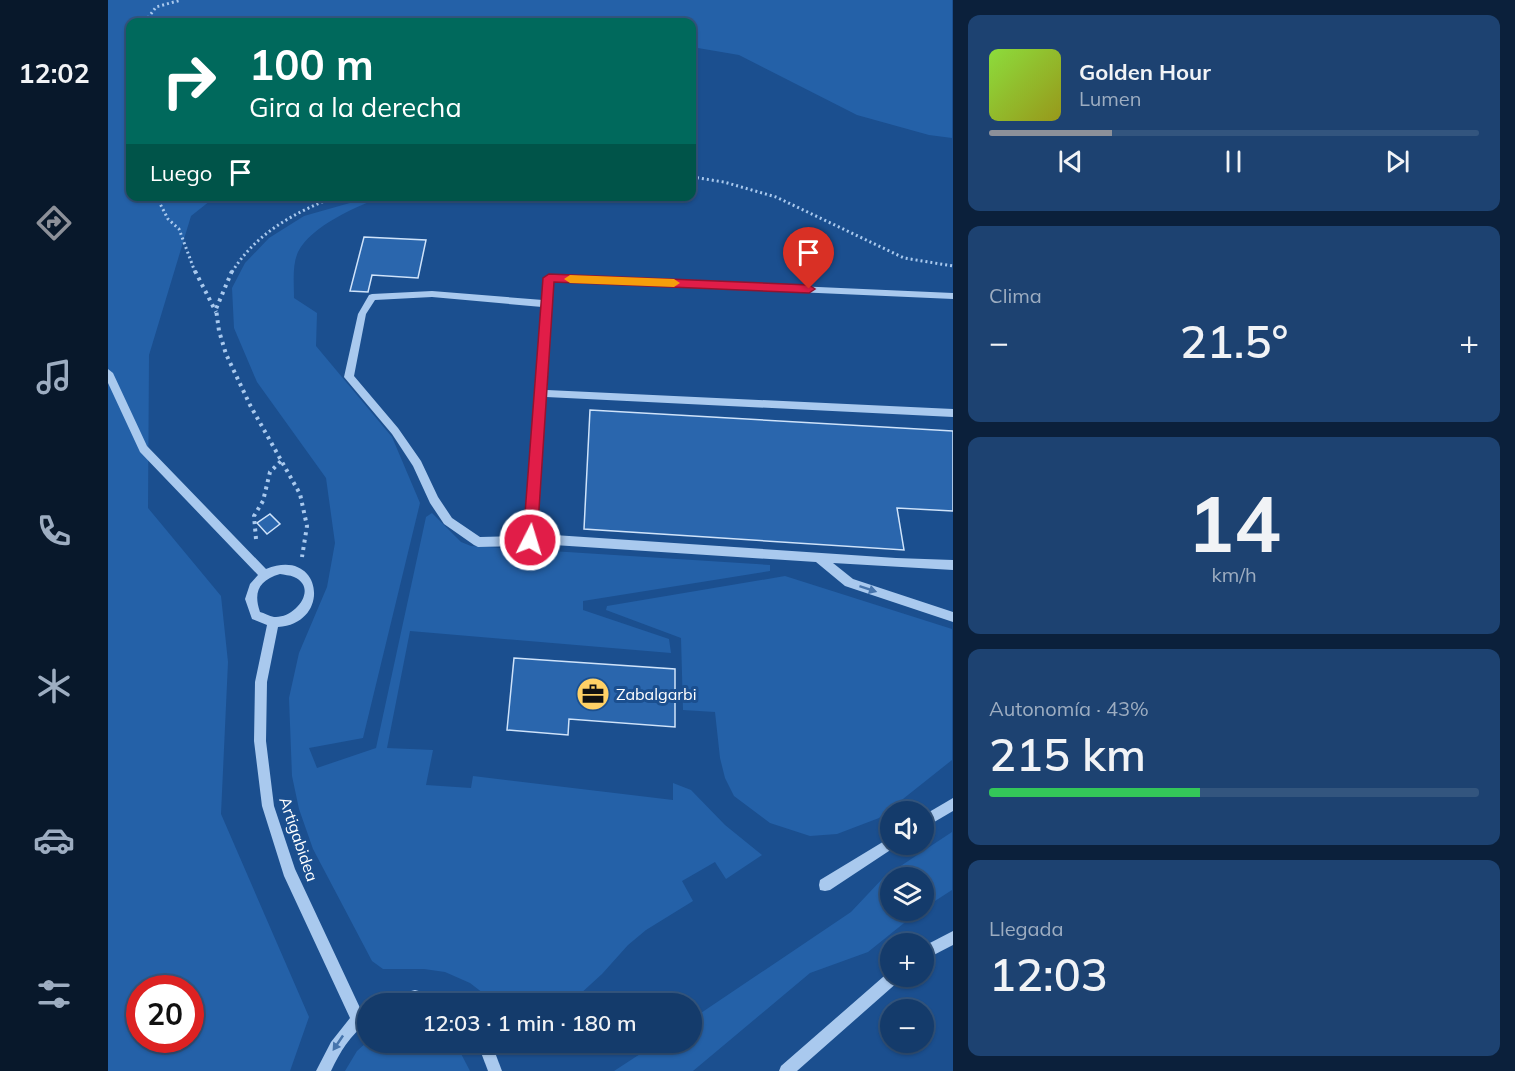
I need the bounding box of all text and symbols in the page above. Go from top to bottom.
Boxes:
text: 100 m [249,38,374,91]
icon: right [150,42,228,120]
text: 12:02 [18,56,90,90]
text: Golden Hour [1079,58,1211,86]
text: Lumen [1079,86,1141,111]
text: Gira a la derecha [249,90,462,124]
icon: previous [1054,145,1087,178]
icon: pause [1217,145,1250,178]
icon: next [1381,145,1414,178]
icon: arrive [224,156,257,189]
text: Luego [150,159,212,187]
icon: directions [33,202,75,244]
pin [783,227,834,289]
icon: arrive [792,236,825,269]
text: Clima [989,283,1042,308]
text: 21.5° [1180,313,1288,369]
text: − [989,321,1009,362]
text: + [1459,321,1479,362]
icon: music [33,356,75,398]
text: 14 [1187,474,1281,572]
position arrow [498,508,562,572]
icon: phone [33,510,75,552]
text: km/h [1211,562,1257,587]
one-way arrow [859,585,877,594]
icon: climate [33,665,75,707]
office icon: Zabalgarbi [575,676,611,712]
place label: Zabalgarbi [616,684,696,704]
text: Autonomía · 43% [989,696,1149,721]
text: 215 km [989,726,1146,782]
street label: Artigabidea [275,794,323,884]
map controls [880,801,934,1053]
button: sound [880,801,934,855]
icon: car [33,819,75,861]
button: layers [880,867,934,921]
text: Llegada [989,916,1064,941]
button: + [880,933,934,987]
text: 12:03 [989,946,1108,1002]
icon: filters [33,973,75,1015]
speed limit sign: 20 [126,975,204,1053]
button: − [880,999,934,1053]
text: 12:03 · 1 min · 180 m [422,1009,637,1037]
one-way arrow [333,1035,344,1052]

